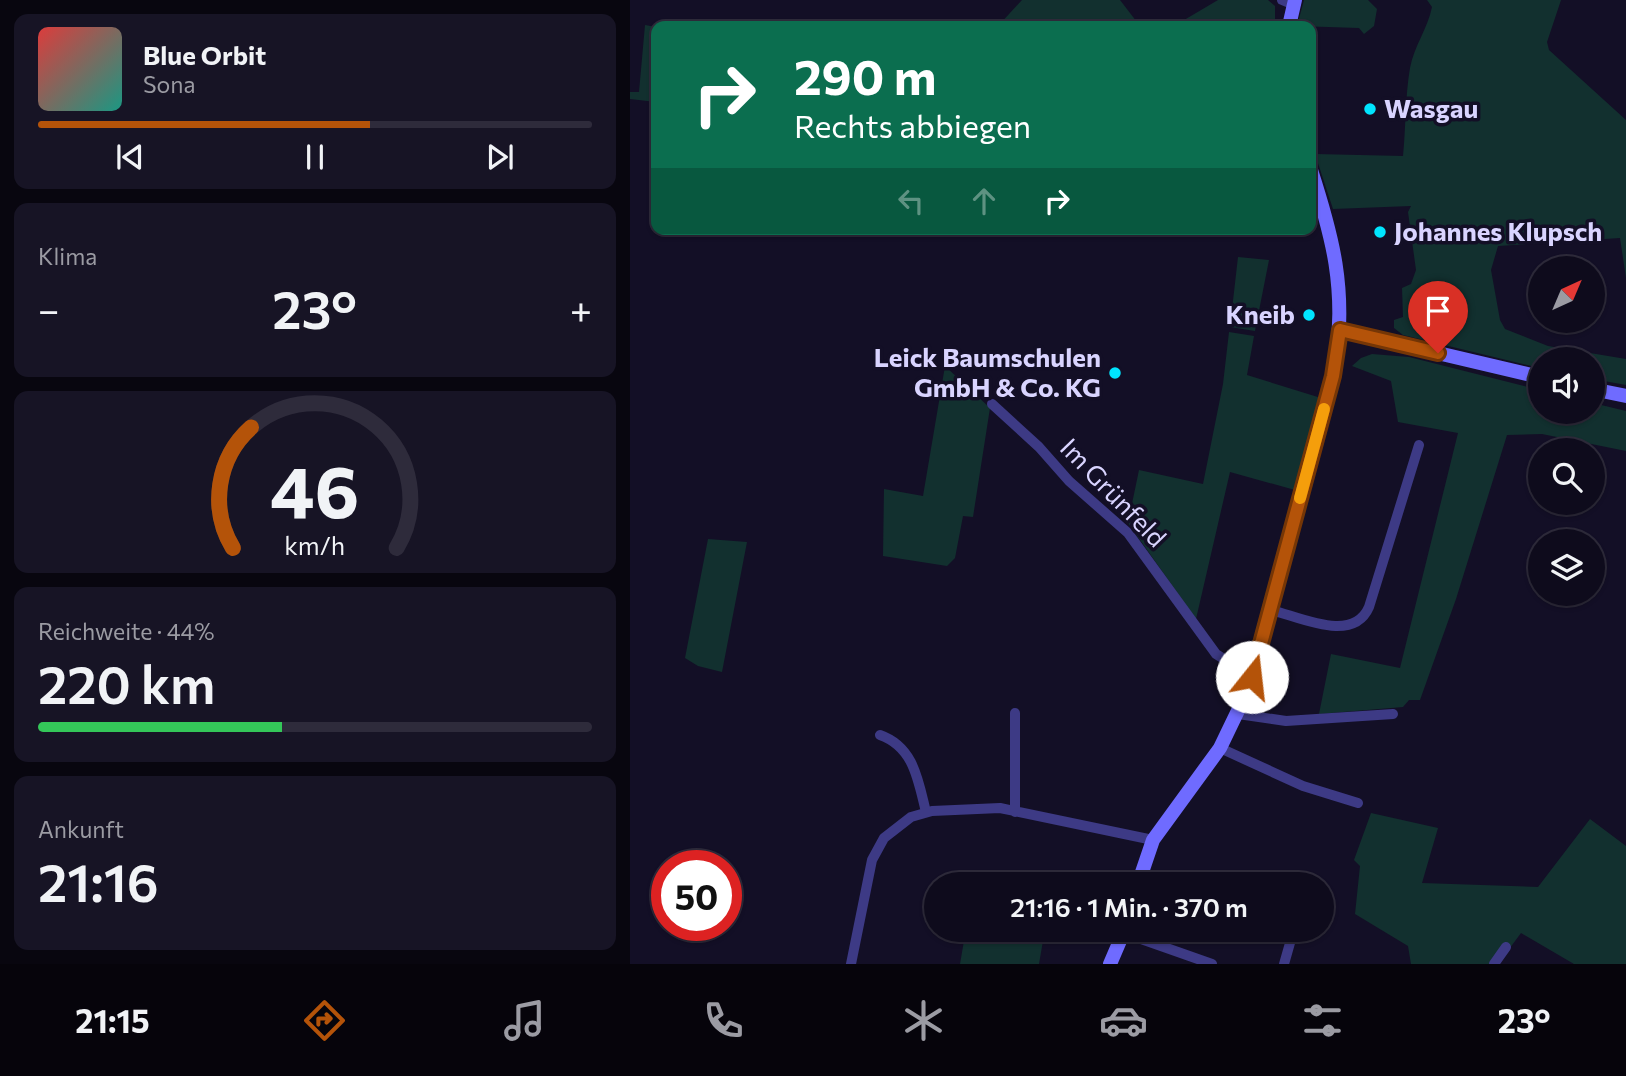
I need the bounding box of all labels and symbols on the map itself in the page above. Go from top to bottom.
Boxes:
place label: Wasgau [1384,92,1478,123]
marker: Wasgau [1362,101,1378,117]
place label: Johannes Klupsch [1394,215,1602,246]
marker: Johannes Klupsch [1372,224,1388,240]
north arrow [1528,256,1605,332]
pin [1408,281,1468,353]
place label: Kneib [1225,298,1295,329]
marker: Kneib [1301,307,1317,323]
place label: Leick Baumschulen GmbH & Co. KG [874,341,1101,402]
marker: Leick Baumschulen GmbH & Co. KG [1107,365,1123,381]
street label: Im Grünfeld [1055,431,1173,553]
position arrow [1215,640,1289,714]
speed limit sign: 50 [651,850,742,941]

